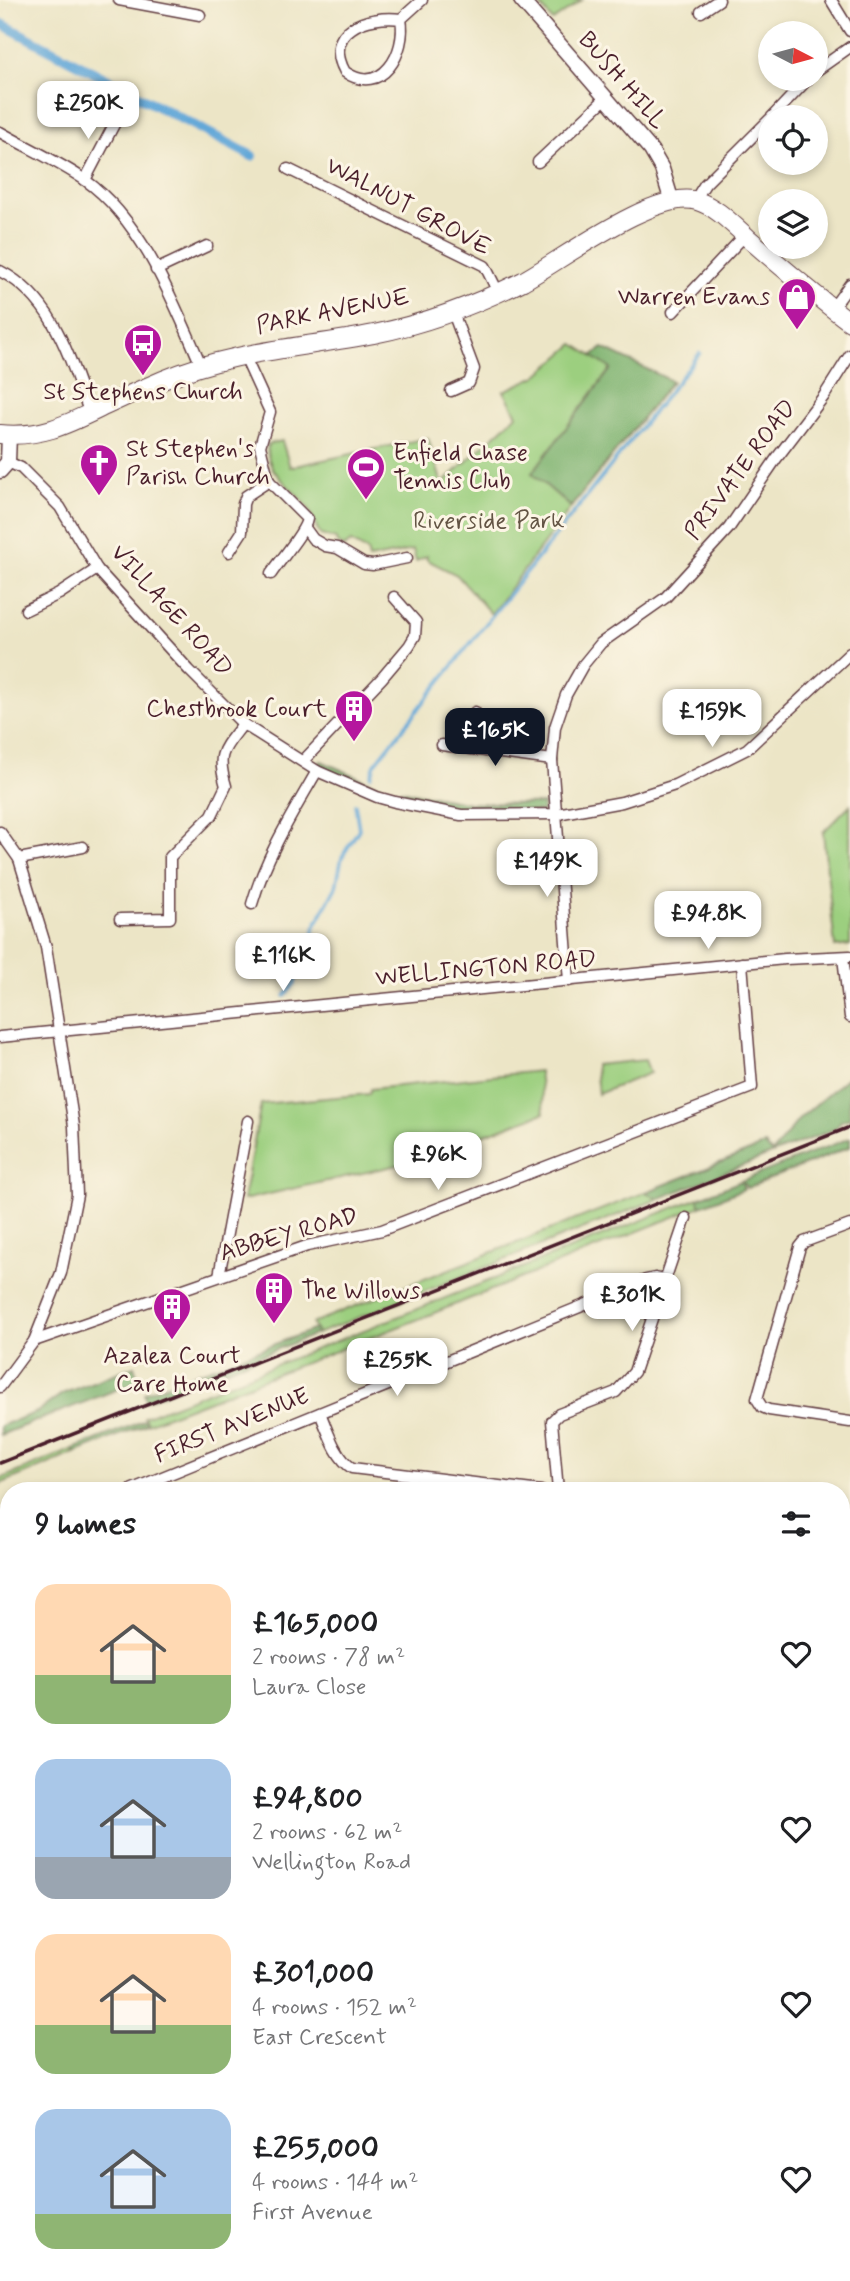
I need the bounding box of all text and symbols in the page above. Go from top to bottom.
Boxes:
north arrow [758,21,828,91]
map controls [758,21,828,259]
street label: BUSH HILL [571,25,673,137]
pin: £250K [39,82,137,141]
text: £250K [53,89,123,119]
button: locate [758,105,828,175]
street label: WALNUT GROVE [320,151,496,263]
button: layers [758,189,828,259]
shop icon: Warren Evans [776,276,818,331]
street label: PARK AVENUE [254,282,412,342]
place label: Warren Evans [618,282,770,313]
bus stop icon: St Stephens Church [122,322,164,377]
place label: St Stephens Church [43,377,243,408]
street label: PRIVATE ROAD [678,393,804,547]
place label: St Stephen's Parish Church [126,434,270,493]
place label: Enfield Chase Tennis Club [393,438,528,497]
church icon: St Stephen's Parish Church [78,442,120,497]
sports icon: Enfield Chase Tennis Club [345,446,387,501]
park label: Riverside Park [413,506,565,537]
street label: VILLAGE ROAD [103,538,239,684]
building icon: Chestbrook Court [333,688,375,743]
pin: £159K [663,690,761,749]
place label: Chestbrook Court [146,694,327,725]
text: £159K [678,697,746,727]
pin: £165K [446,708,544,768]
text: £165K [461,716,529,746]
pin: £149K [498,839,596,899]
text: £149K [513,847,581,877]
pin: £94.8K [651,892,765,951]
text: £94.8K [670,899,746,929]
pin: £116K [234,934,332,993]
text: £116K [251,941,315,971]
street label: WELLINGTON ROAD [374,944,598,994]
pin: £96K [397,1132,479,1192]
text: £96K [410,1140,466,1170]
street label: ABBEY ROAD [216,1200,362,1270]
building icon: The Willows [253,1270,295,1325]
pin: £301K [583,1274,681,1333]
place label: The Willows [301,1276,421,1307]
text: £301K [600,1281,664,1311]
building icon: Azalea Court Care Home [151,1286,193,1341]
pin: £255K [348,1338,446,1398]
place label: Azalea Court Care Home [103,1341,241,1400]
text: £255K [363,1346,431,1376]
street label: FIRST AVENUE [150,1381,314,1471]
text: 9 homes [35,1505,136,1544]
icon: filters [777,1505,815,1543]
text: £165,000 [252,1604,378,1643]
icon: home [91,1612,175,1696]
icon: heart [777,1635,815,1673]
text: 2 rooms · 78 m² [252,1643,405,1673]
text: Laura Close [252,1673,367,1703]
text: £94,800 [252,1779,363,1818]
icon: home [91,1787,175,1871]
icon: heart [777,1810,815,1848]
text: 2 rooms · 62 m² [252,1818,403,1848]
text: Wellington Road [252,1848,411,1878]
text: £301,000 [252,1954,374,1993]
icon: home [91,1962,175,2046]
icon: heart [777,1985,815,2023]
text: 4 rooms · 152 m² [252,1993,417,2023]
text: East Crescent [252,2023,387,2053]
text: £255,000 [252,2129,379,2168]
icon: home [91,2137,175,2221]
icon: heart [777,2160,815,2198]
text: 4 rooms · 144 m² [252,2168,419,2198]
text: First Avenue [252,2198,373,2228]

